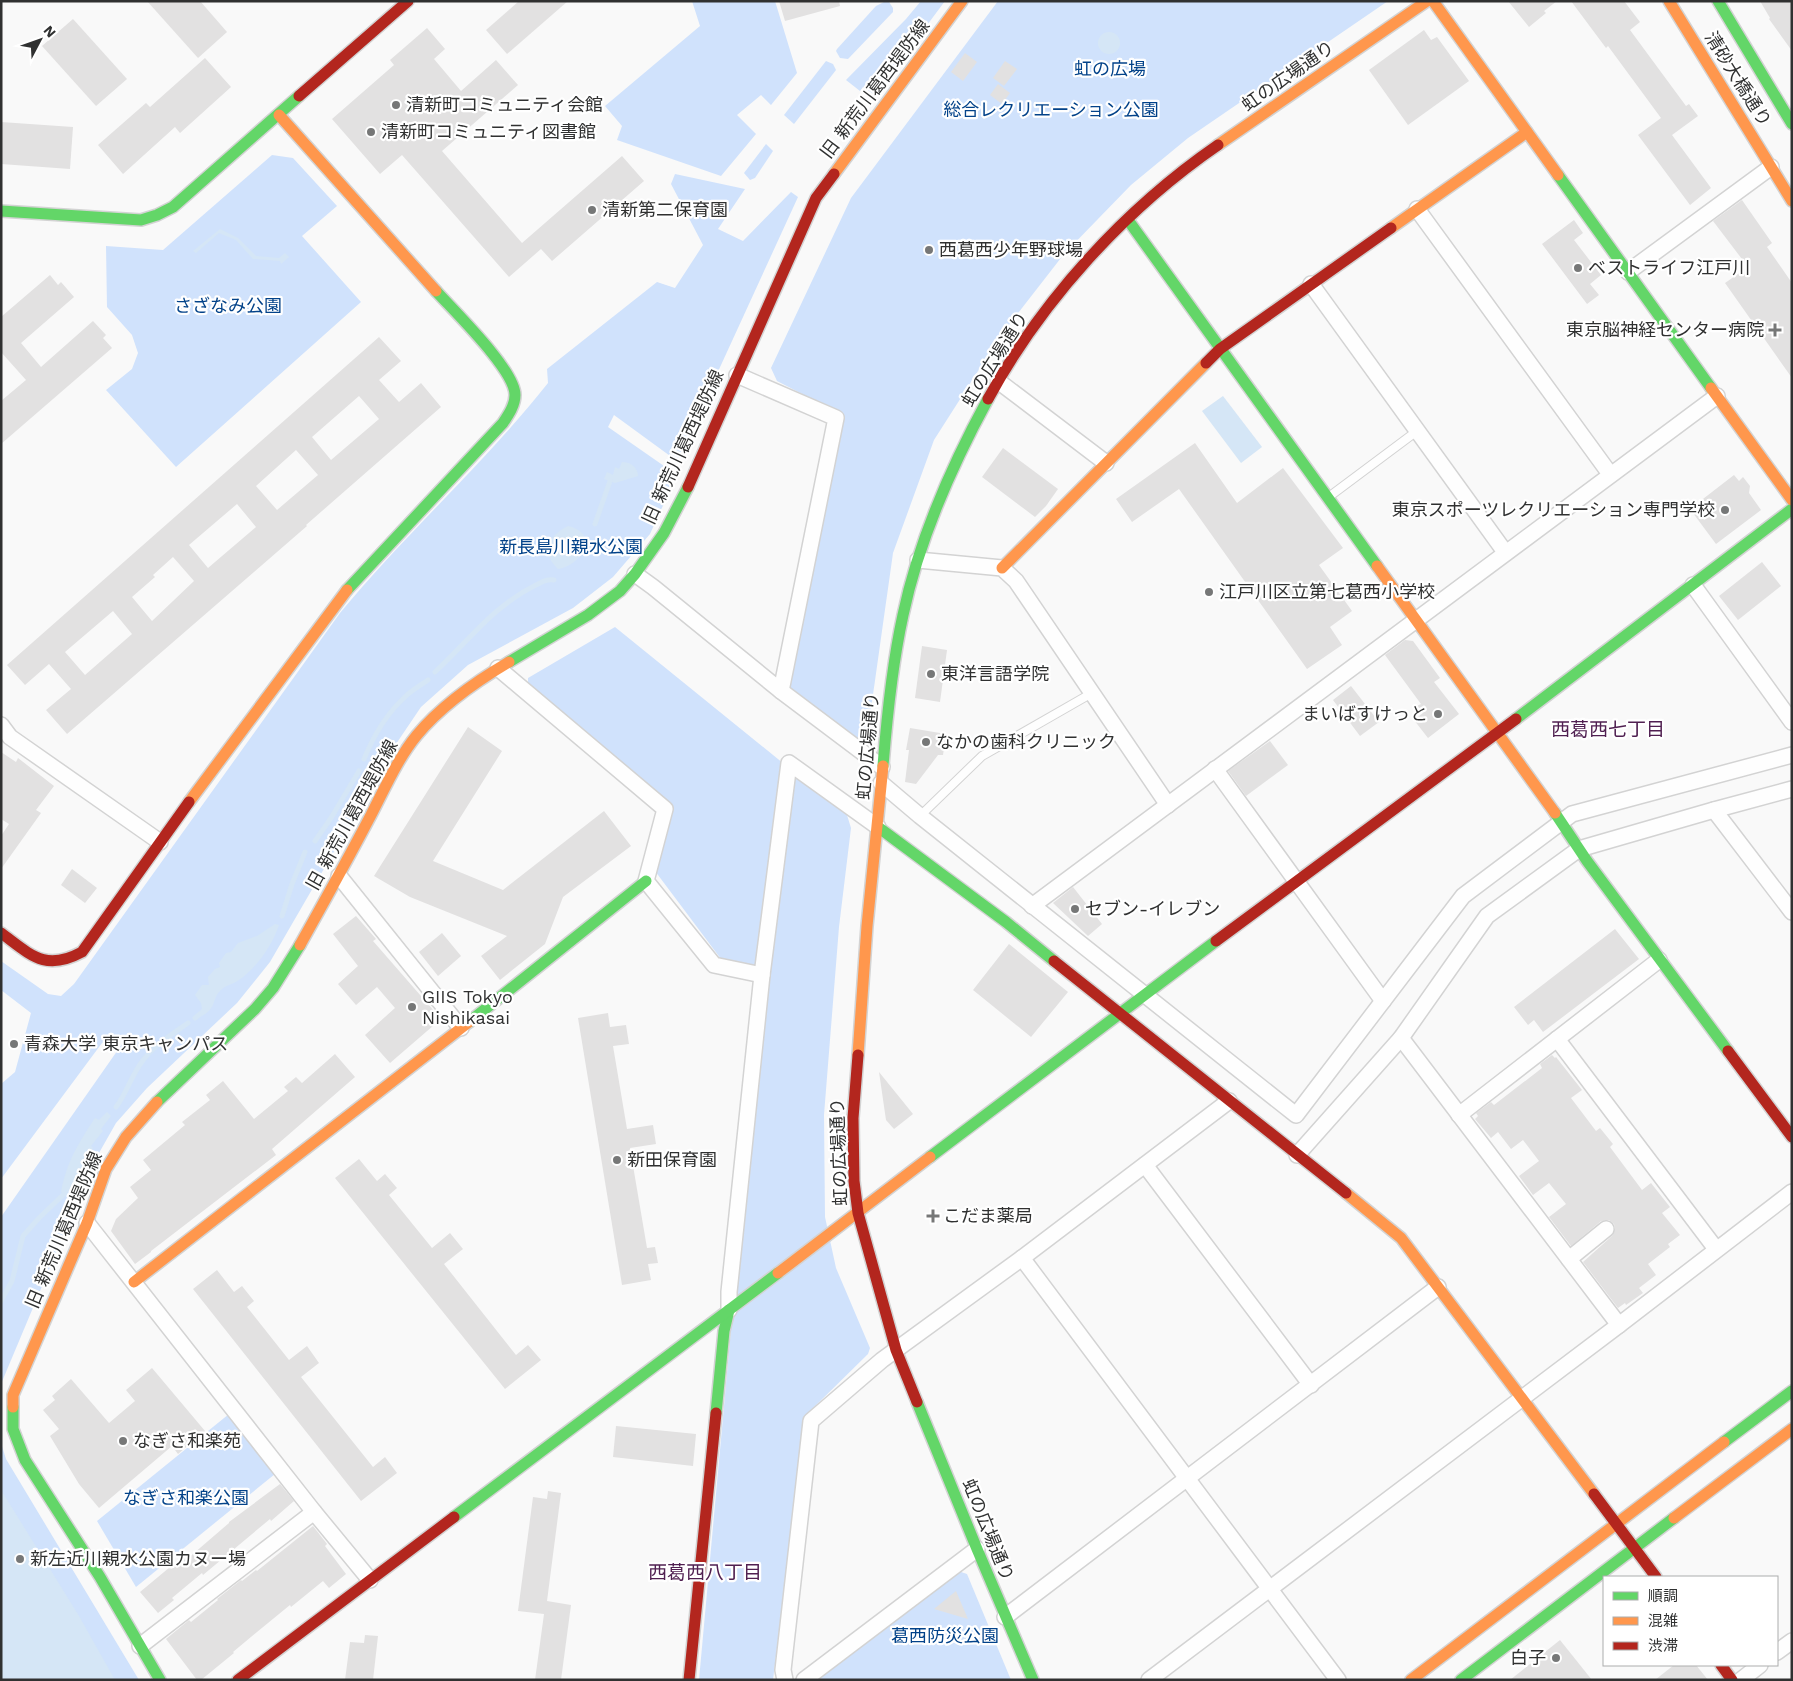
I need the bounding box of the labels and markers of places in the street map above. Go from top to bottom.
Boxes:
place label: 清新町コミュニティ会館 [406,94,603,115]
marker: 清新町コミュニティ会館 [390,99,402,111]
place label: 清新町コミュニティ図書館 [381,121,596,142]
marker: 清新町コミュニティ図書館 [365,126,377,138]
place label: 清新第二保育園 [602,199,728,220]
marker: 清新第二保育園 [586,204,598,216]
place label: 西葛西少年野球場 [939,239,1083,260]
marker: 西葛西少年野球場 [923,244,935,256]
place label: ベストライフ江戸川 [1588,257,1750,278]
marker: ベストライフ江戸川 [1572,262,1584,274]
place label: 東京脳神経センター病院 [1566,319,1764,340]
marker: 東京脳神経センター病院 [1768,323,1782,337]
place label: 東京スポーツレクリエーション専門学校 [1392,499,1715,520]
marker: 東京スポーツレクリエーション専門学校 [1719,504,1731,516]
place label: 江戸川区立第七葛西小学校 [1219,581,1435,602]
marker: 江戸川区立第七葛西小学校 [1203,586,1215,598]
place label: 東洋言語学院 [941,663,1049,684]
marker: 東洋言語学院 [925,668,937,680]
place label: まいばすけっと [1302,703,1428,724]
marker: まいばすけっと [1432,708,1444,720]
place label: なかの歯科クリニック [936,731,1116,752]
marker: なかの歯科クリニック [920,736,932,748]
place label: セブン-イレブン [1085,898,1220,919]
marker: セブン-イレブン [1069,903,1081,915]
place label: GIIS Tokyo Nishikasai [422,986,513,1028]
marker: GIIS Tokyo Nishikasai [406,1001,418,1013]
place label: 青森大学 東京キャンパス [24,1033,228,1054]
marker: 青森大学 東京キャンパス [8,1038,20,1050]
place label: 新田保育園 [627,1149,717,1170]
marker: 新田保育園 [611,1154,623,1166]
place label: こだま薬局 [943,1205,1033,1226]
marker: こだま薬局 [927,1210,939,1222]
place label: なぎさ和楽苑 [133,1430,241,1451]
marker: なぎさ和楽苑 [117,1435,129,1447]
place label: 新左近川親水公園カヌー場 [30,1548,246,1569]
marker: 新左近川親水公園カヌー場 [14,1553,26,1565]
place label: 白子 [1510,1647,1546,1668]
marker: 白子 [1550,1652,1562,1664]

